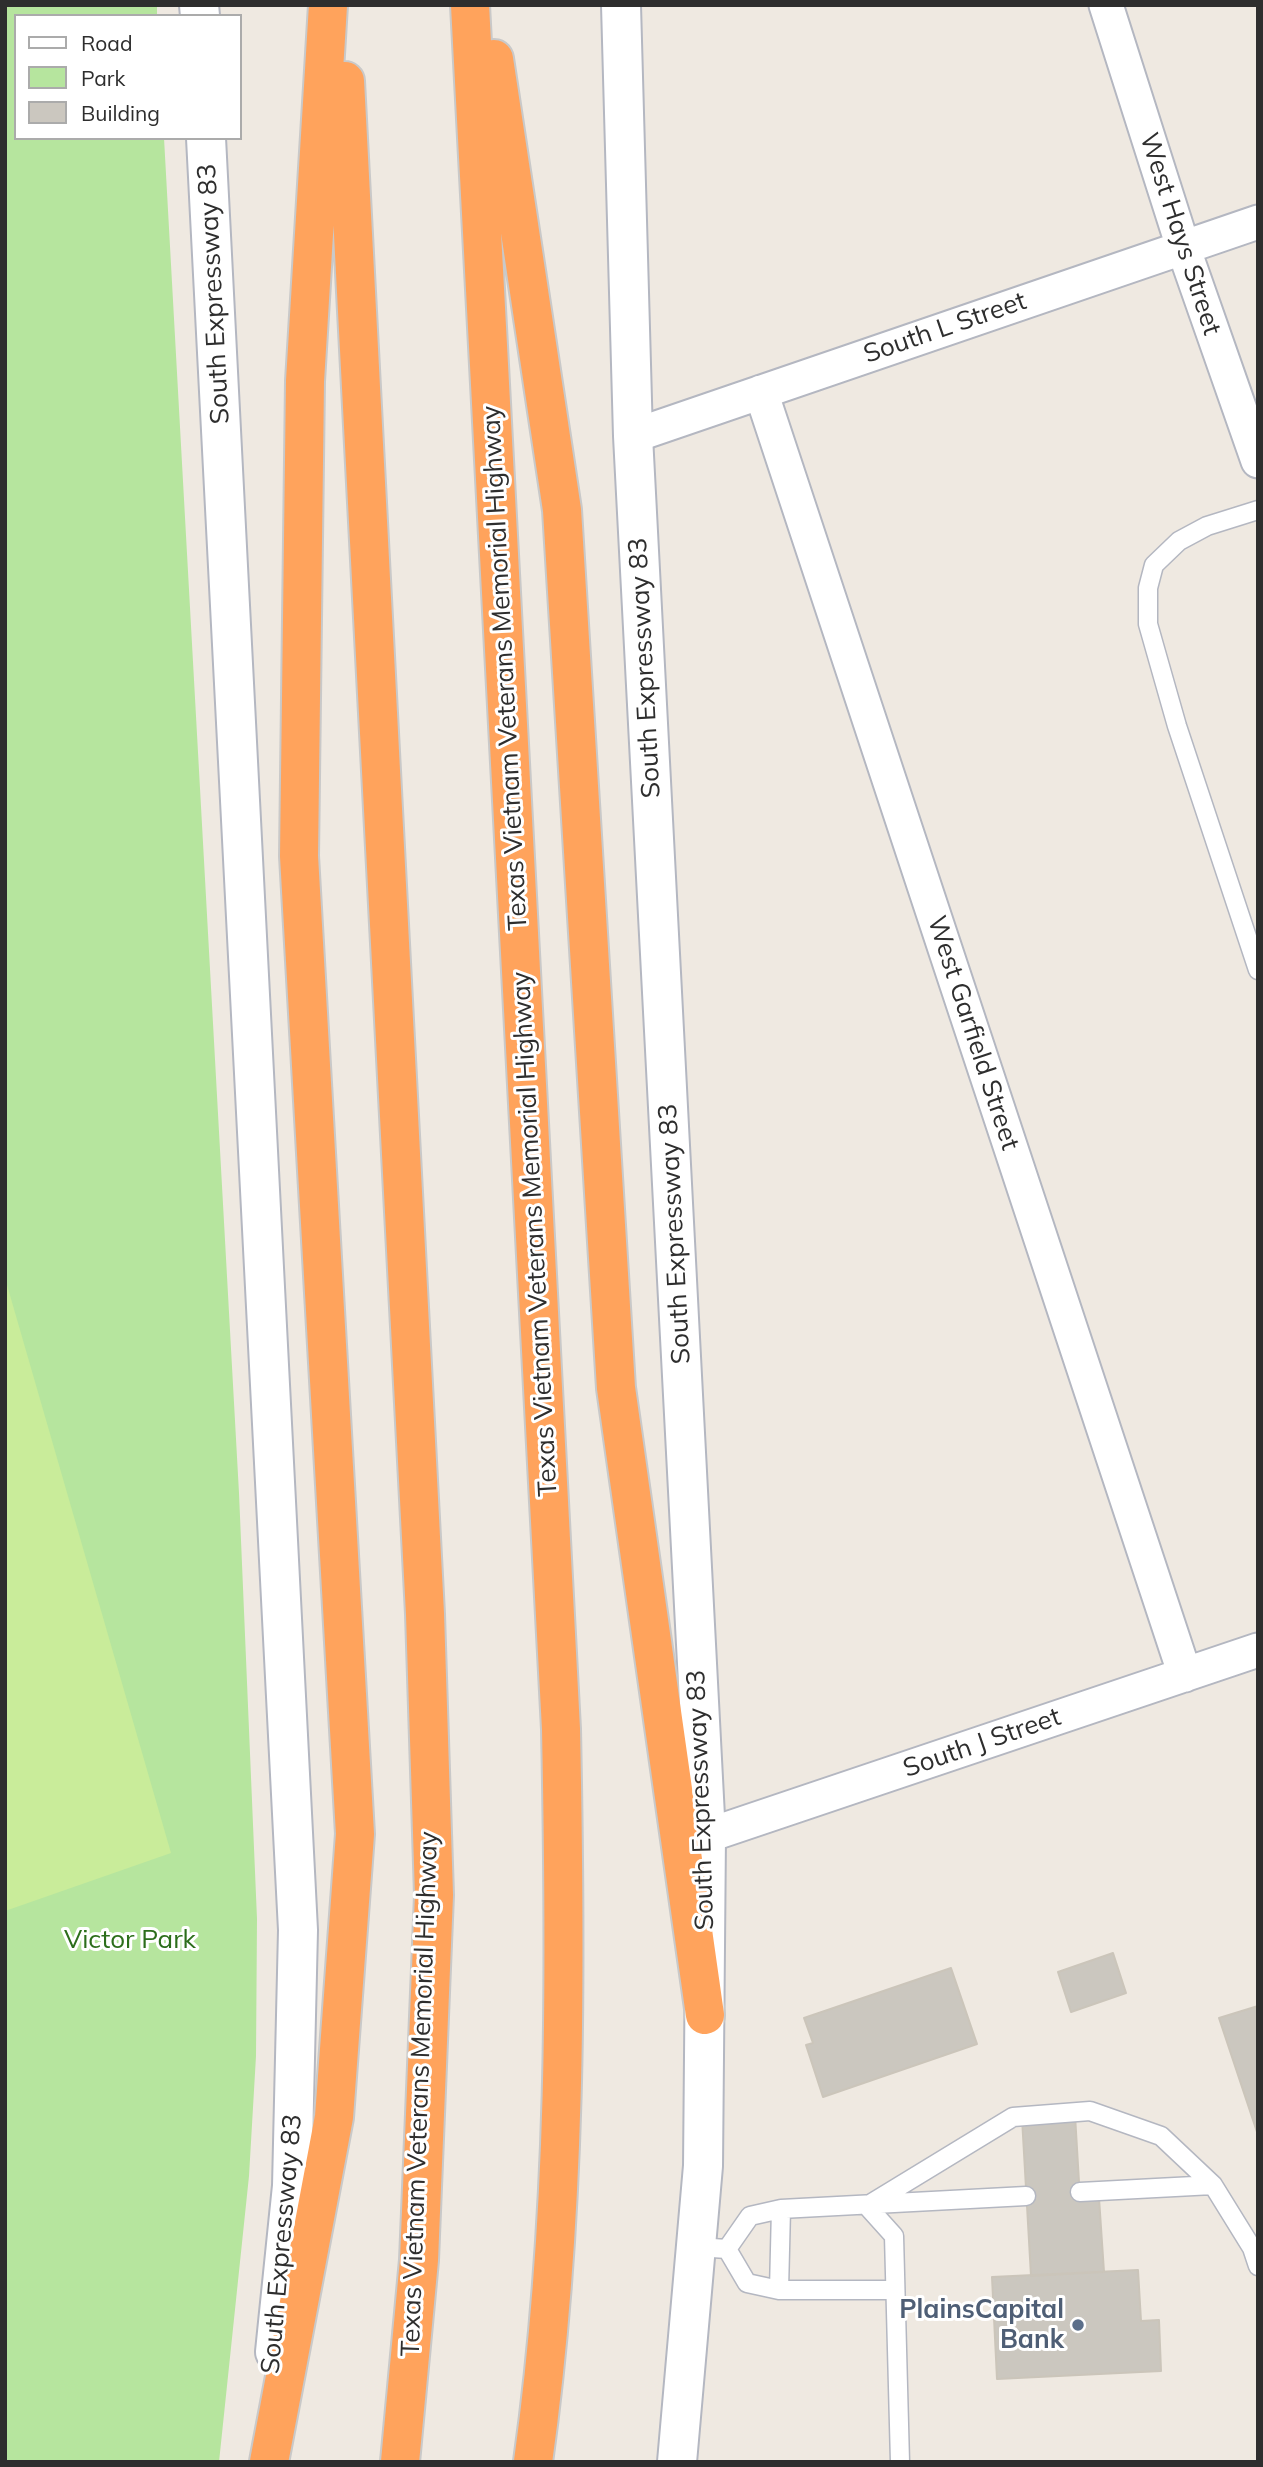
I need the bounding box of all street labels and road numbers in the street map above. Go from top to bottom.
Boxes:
street label: West Hays Street [1133,129,1227,339]
street label: South Expressway 83 [192,163,236,425]
street label: South L Street [860,286,1030,370]
street label: Texas Vietnam Veterans Memorial Highway [476,405,534,931]
street label: South Expressway 83 [623,537,667,799]
street label: West Garfield Street [920,912,1026,1154]
street label: Texas Vietnam Veterans Memorial Highway [506,971,564,1497]
street label: South Expressway 83 [653,1103,697,1365]
street label: South Expressway 83 [681,1669,721,1931]
street label: South J Street [899,1701,1065,1785]
street label: Texas Vietnam Veterans Memorial Highway [395,1831,445,2357]
street label: South Expressway 83 [255,2113,309,2375]

